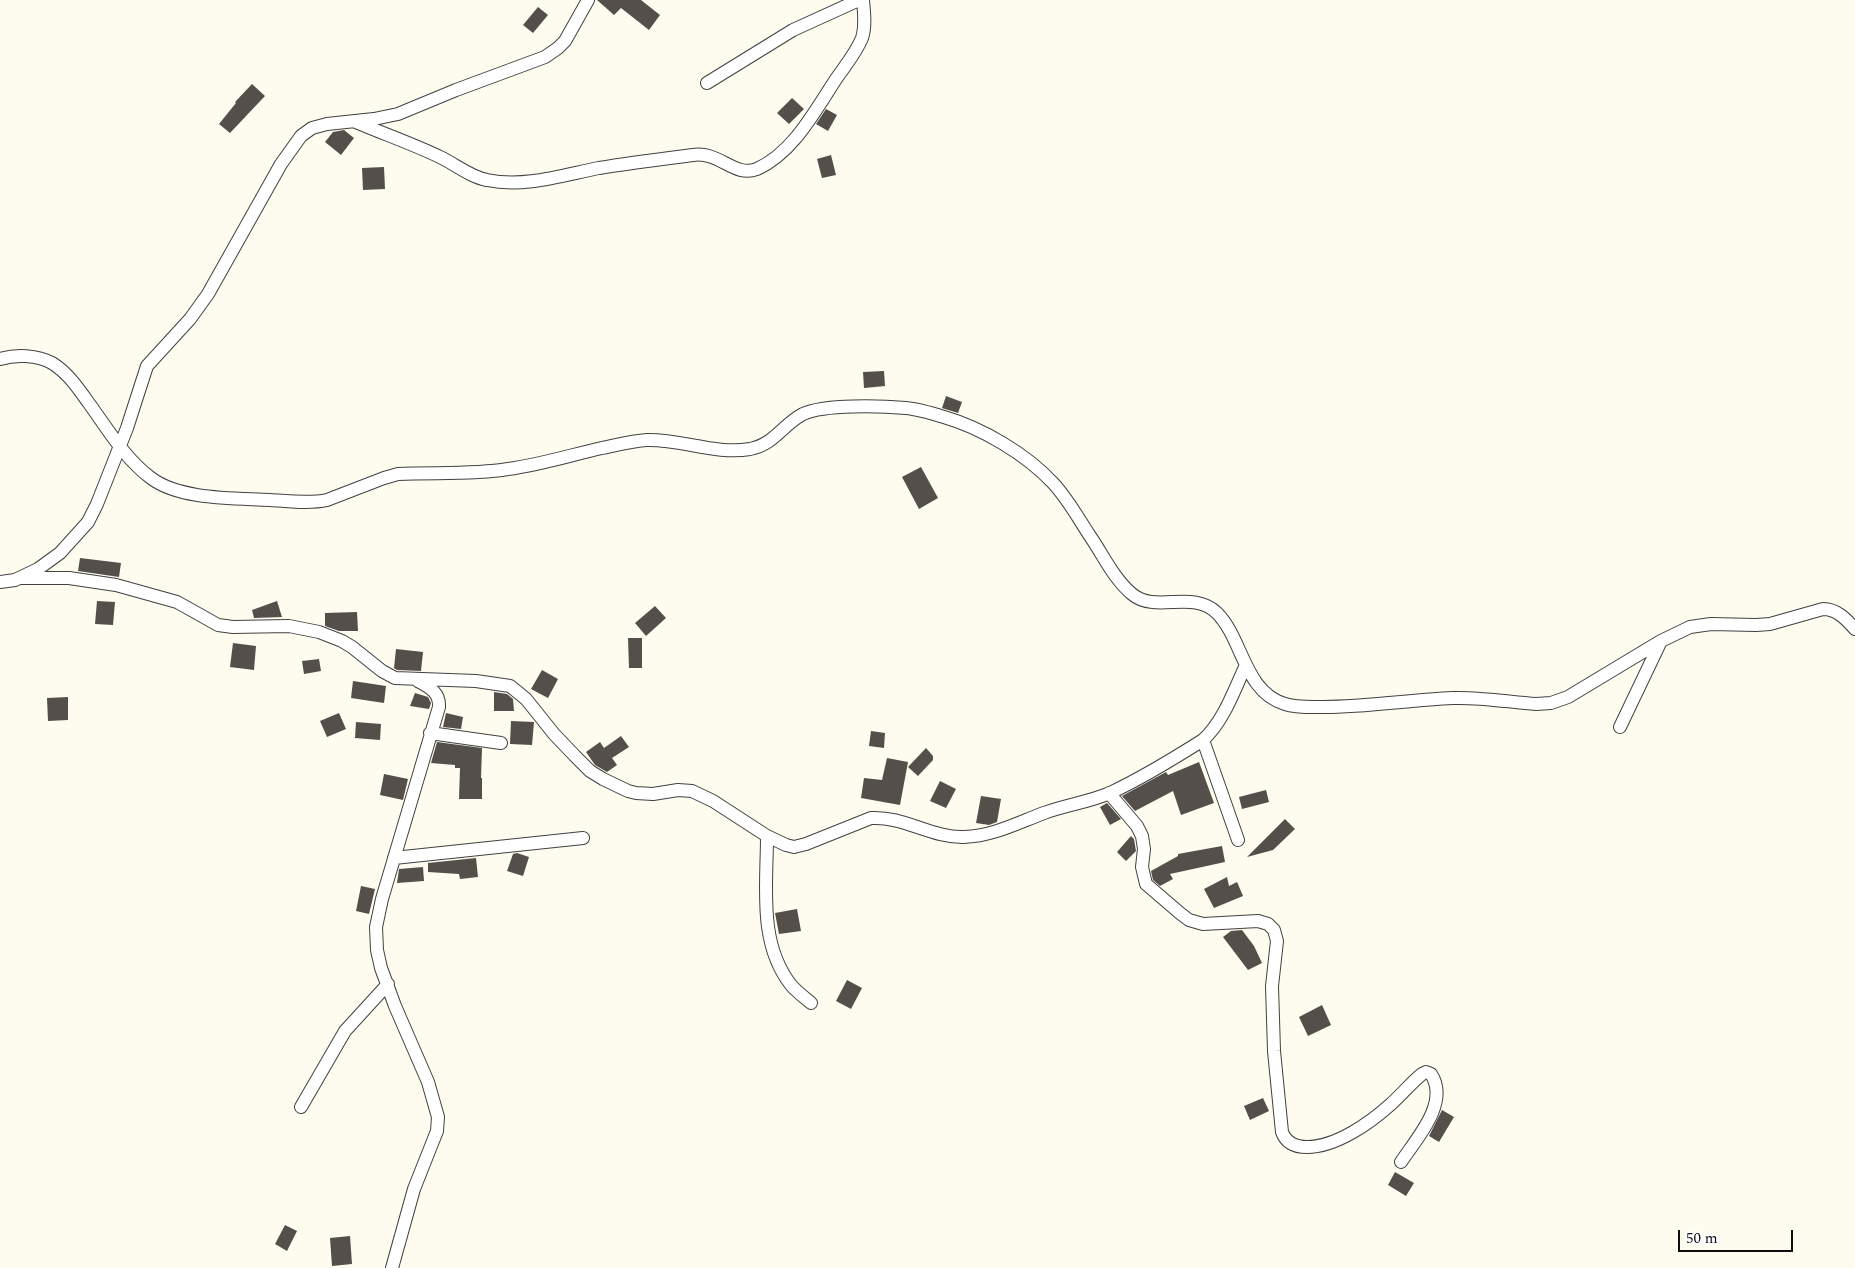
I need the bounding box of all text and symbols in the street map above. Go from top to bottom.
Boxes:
scale bar [1680,1220,1795,1252]
text: 50 m [1686,1227,1718,1250]

